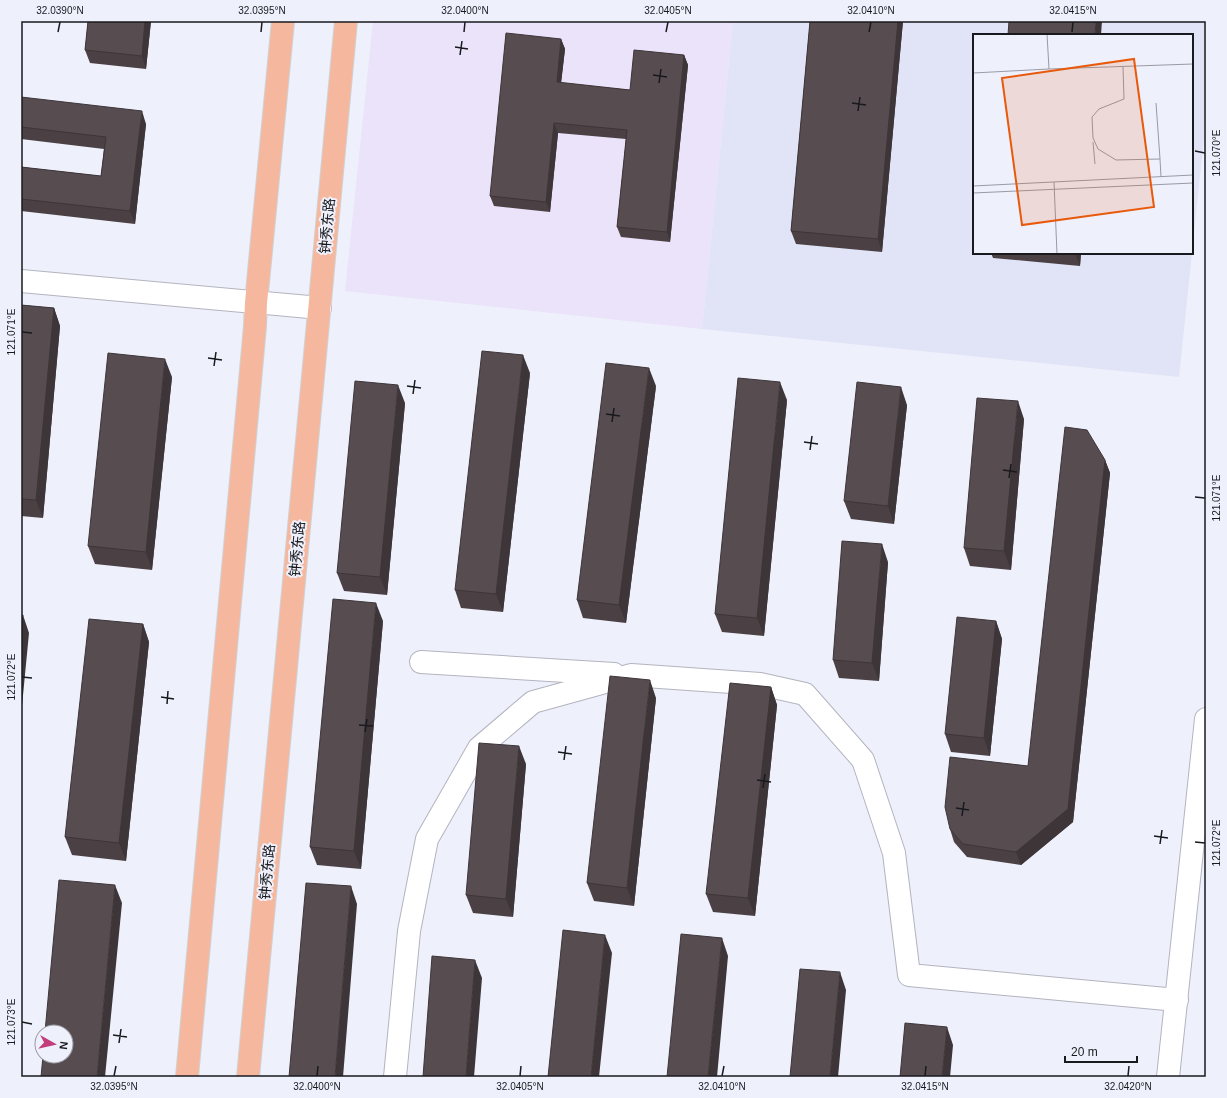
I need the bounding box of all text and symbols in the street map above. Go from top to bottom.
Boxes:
text: 32.0390°N [36,5,84,16]
text: 32.0395°N [238,5,286,16]
text: 32.0400°N [441,5,489,16]
text: 32.0405°N [644,5,692,16]
text: 32.0410°N [847,5,895,16]
text: 32.0415°N [1049,5,1097,16]
inset map [973,34,1193,254]
text: 121.070°E [1211,129,1222,176]
street label: 钟秀东路 [317,197,337,255]
text: 121.071°E [6,308,17,355]
text: 121.071°E [1211,474,1222,521]
street label: 钟秀东路 [287,520,307,578]
text: 121.072°E [6,653,17,700]
text: 121.072°E [1211,819,1222,866]
street label: 钟秀东路 [257,843,277,901]
text: 121.073°E [6,998,17,1045]
north arrow [34,1024,74,1064]
scale bar [1065,1038,1137,1064]
text: N [57,1041,70,1050]
text: 20 m [1071,1045,1098,1059]
text: 32.0395°N [90,1081,138,1092]
text: 32.0400°N [293,1081,341,1092]
text: 32.0405°N [496,1081,544,1092]
text: 32.0410°N [698,1081,746,1092]
text: 32.0415°N [901,1081,949,1092]
text: 32.0420°N [1104,1081,1152,1092]

